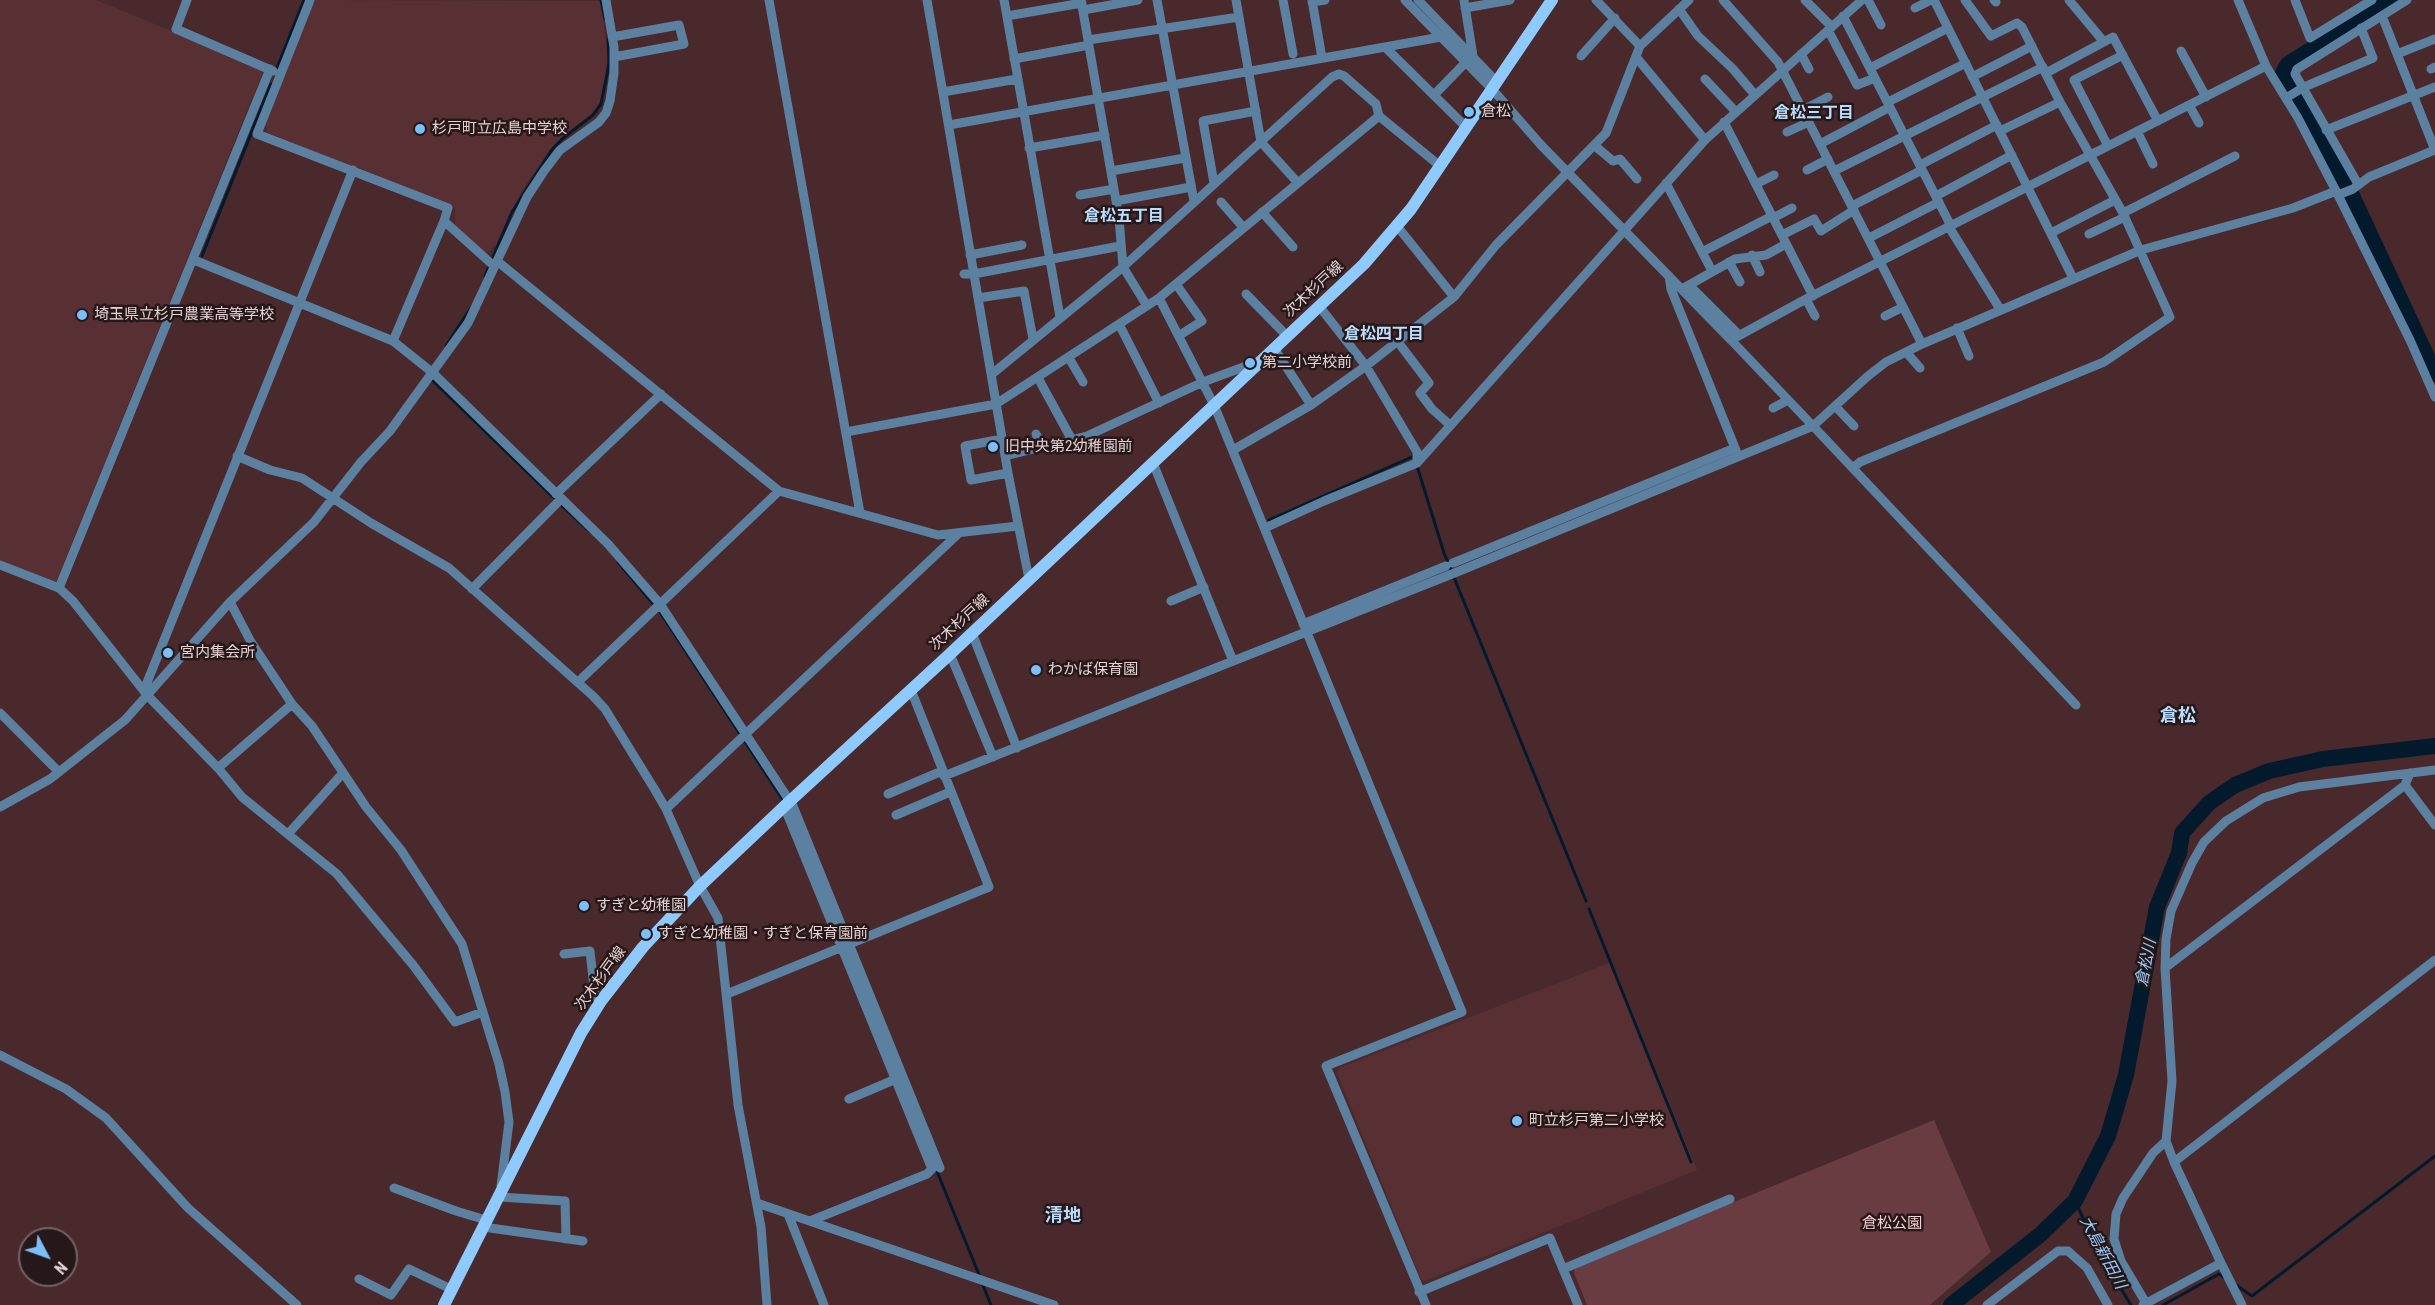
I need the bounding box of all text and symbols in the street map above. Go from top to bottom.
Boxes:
place label: 倉松 [1481,103,1511,121]
district label: 倉松三丁目 [1774,104,1854,124]
marker: 倉松 [1462,105,1476,119]
place label: 杉戸町立広島中学校 [432,120,567,138]
marker: 杉戸町立広島中学校 [413,122,427,136]
district label: 倉松五丁目 [1084,207,1164,227]
street label: 次木杉戸線 [1280,258,1348,322]
place label: 埼玉県立杉戸農業高等学校 [94,306,274,324]
marker: 埼玉県立杉戸農業高等学校 [75,308,89,322]
district label: 倉松四丁目 [1344,325,1424,345]
place label: 第二小学校前 [1262,354,1352,372]
marker: 第二小学校前 [1243,356,1257,370]
place label: 旧中央第2幼稚園前 [1005,438,1132,456]
marker: 旧中央第2幼稚園前 [986,440,1000,454]
street label: 次木杉戸線 [926,591,994,655]
place label: 宮内集会所 [180,644,255,662]
marker: 宮内集会所 [161,646,175,660]
place label: わかば保育園 [1048,661,1138,679]
marker: わかば保育園 [1029,663,1043,677]
district label: 倉松 [2160,705,2196,727]
place label: すぎと幼稚園 [596,897,686,915]
marker: すぎと幼稚園 [577,899,591,913]
place label: すぎと幼稚園・すぎと保育園前 [658,925,868,943]
marker: すぎと幼稚園・すぎと保育園前 [639,927,653,941]
water label: 倉松川 [2133,938,2161,988]
street label: 次木杉戸線 [572,943,630,1015]
place label: 町立杉戸第二小学校 [1529,1112,1664,1130]
marker: 町立杉戸第二小学校 [1510,1114,1524,1128]
district label: 清地 [1045,1205,1081,1227]
water label: 大島新田川 [2075,1213,2129,1293]
park label: 倉松公園 [1862,1215,1922,1233]
north arrow [18,1227,78,1287]
text: N [50,1258,71,1278]

